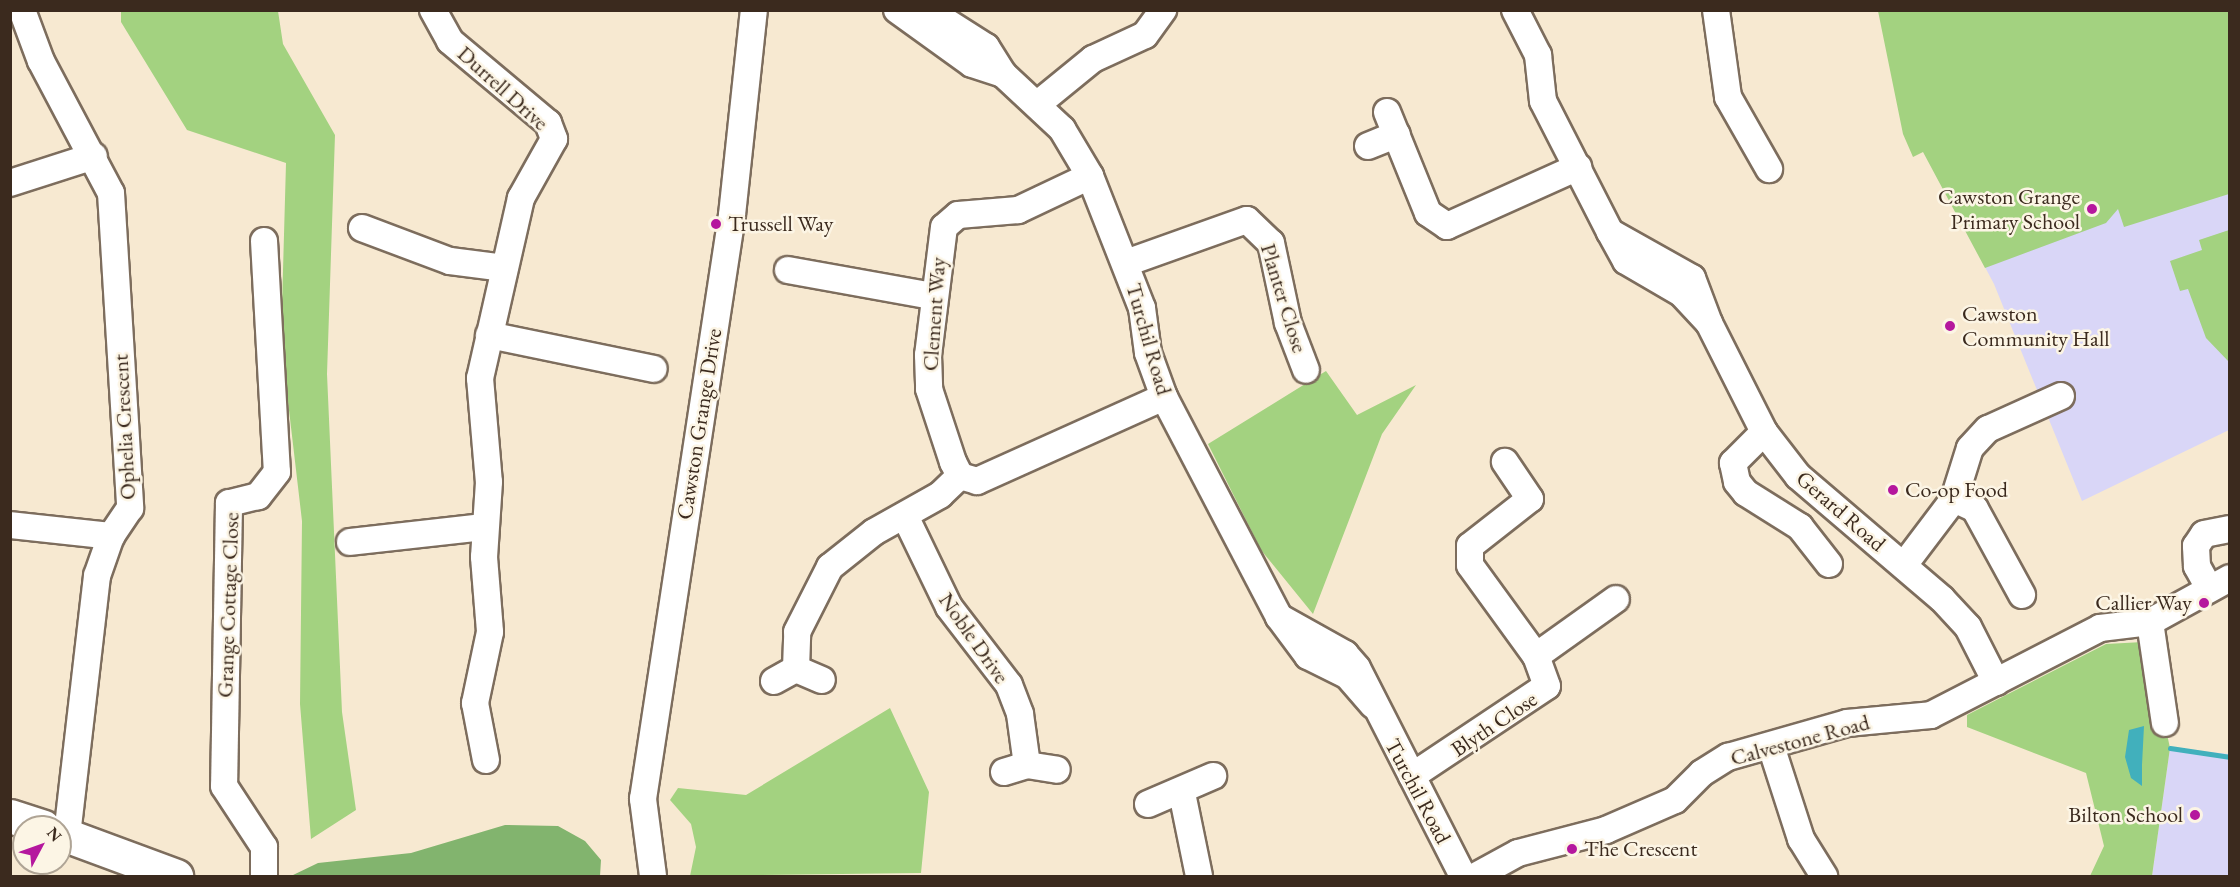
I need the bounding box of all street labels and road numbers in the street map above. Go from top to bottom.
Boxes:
street label: Durrell Drive [452,40,554,136]
street label: Planter Close [1255,240,1313,356]
street label: Clement Way [917,256,951,372]
street label: Turchil Road [1120,280,1178,398]
street label: Cawston Grange Drive [671,326,727,522]
street label: Ophelia Crescent [107,353,141,501]
street label: Gerard Road [1791,465,1891,557]
street label: Grange Cottage Close [212,512,244,698]
street label: Noble Drive [933,588,1015,688]
street label: Blyth Close [1446,686,1542,762]
street label: Calvestone Road [1728,709,1872,771]
street label: Turchil Road [1379,734,1457,848]

